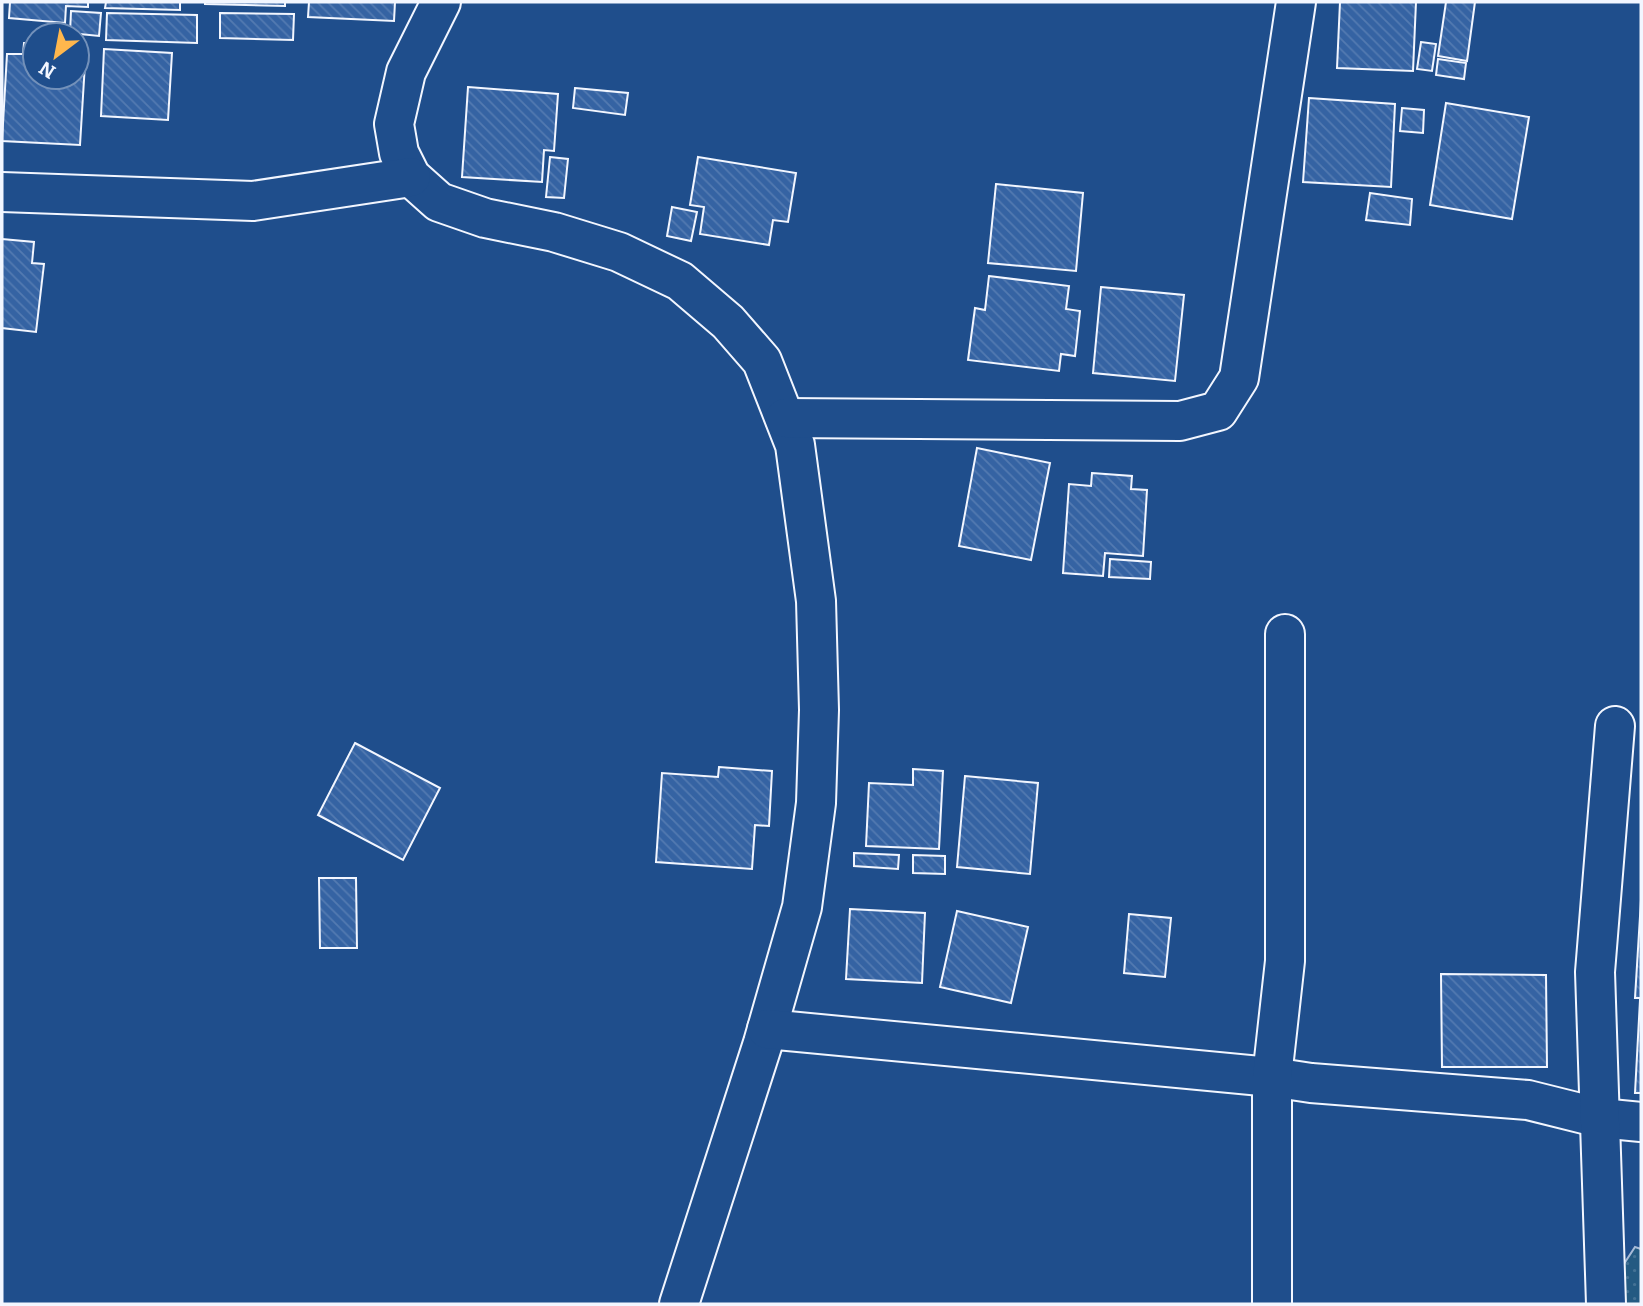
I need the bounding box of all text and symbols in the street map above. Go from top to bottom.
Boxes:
north arrow [21,21,91,91]
text: N [35,56,60,84]

